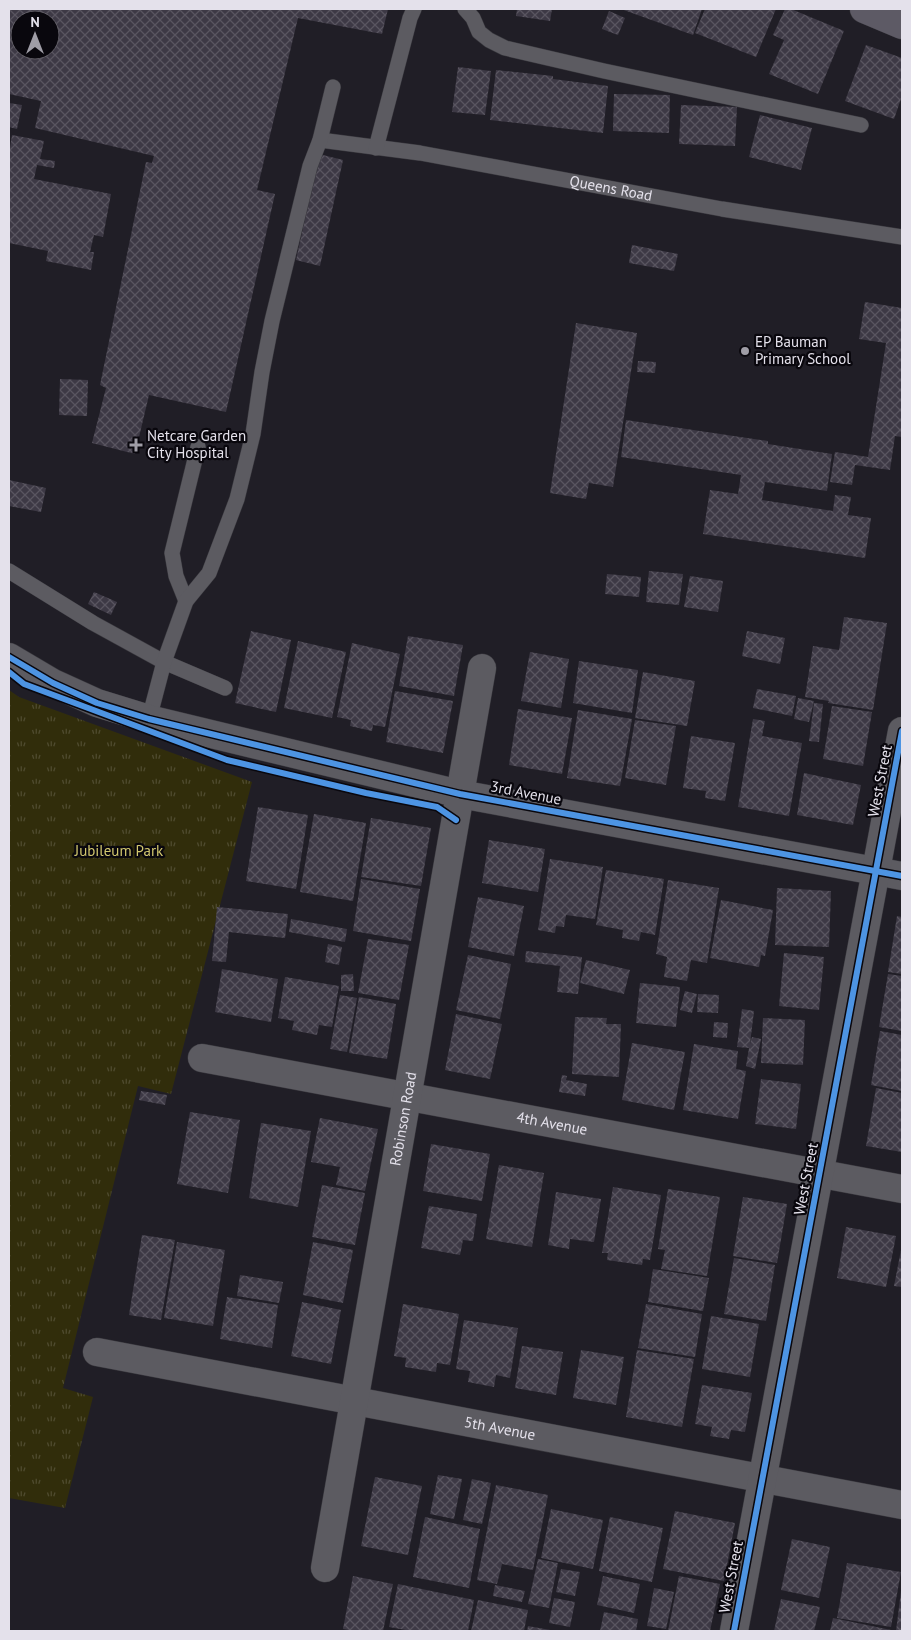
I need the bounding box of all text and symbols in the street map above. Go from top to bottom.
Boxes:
north arrow [10,10,60,60]
text: N [30,13,40,31]
street label: Queens Road [568,171,654,205]
place label: EP Bauman Primary School [755,332,851,368]
marker: EP Bauman Primary School [739,345,751,357]
place label: Netcare Garden City Hospital [147,426,246,462]
marker: Netcare Garden City Hospital [129,438,143,452]
street label: West Street [863,743,896,819]
street label: 3rd Avenue [489,776,563,809]
park label: Jubileum Park [74,841,164,860]
street label: Robinson Road [385,1070,420,1167]
street label: 4th Avenue [515,1107,589,1139]
street label: West Street [789,1141,822,1217]
street label: 5th Avenue [463,1412,537,1444]
street label: West Street [714,1539,747,1615]

